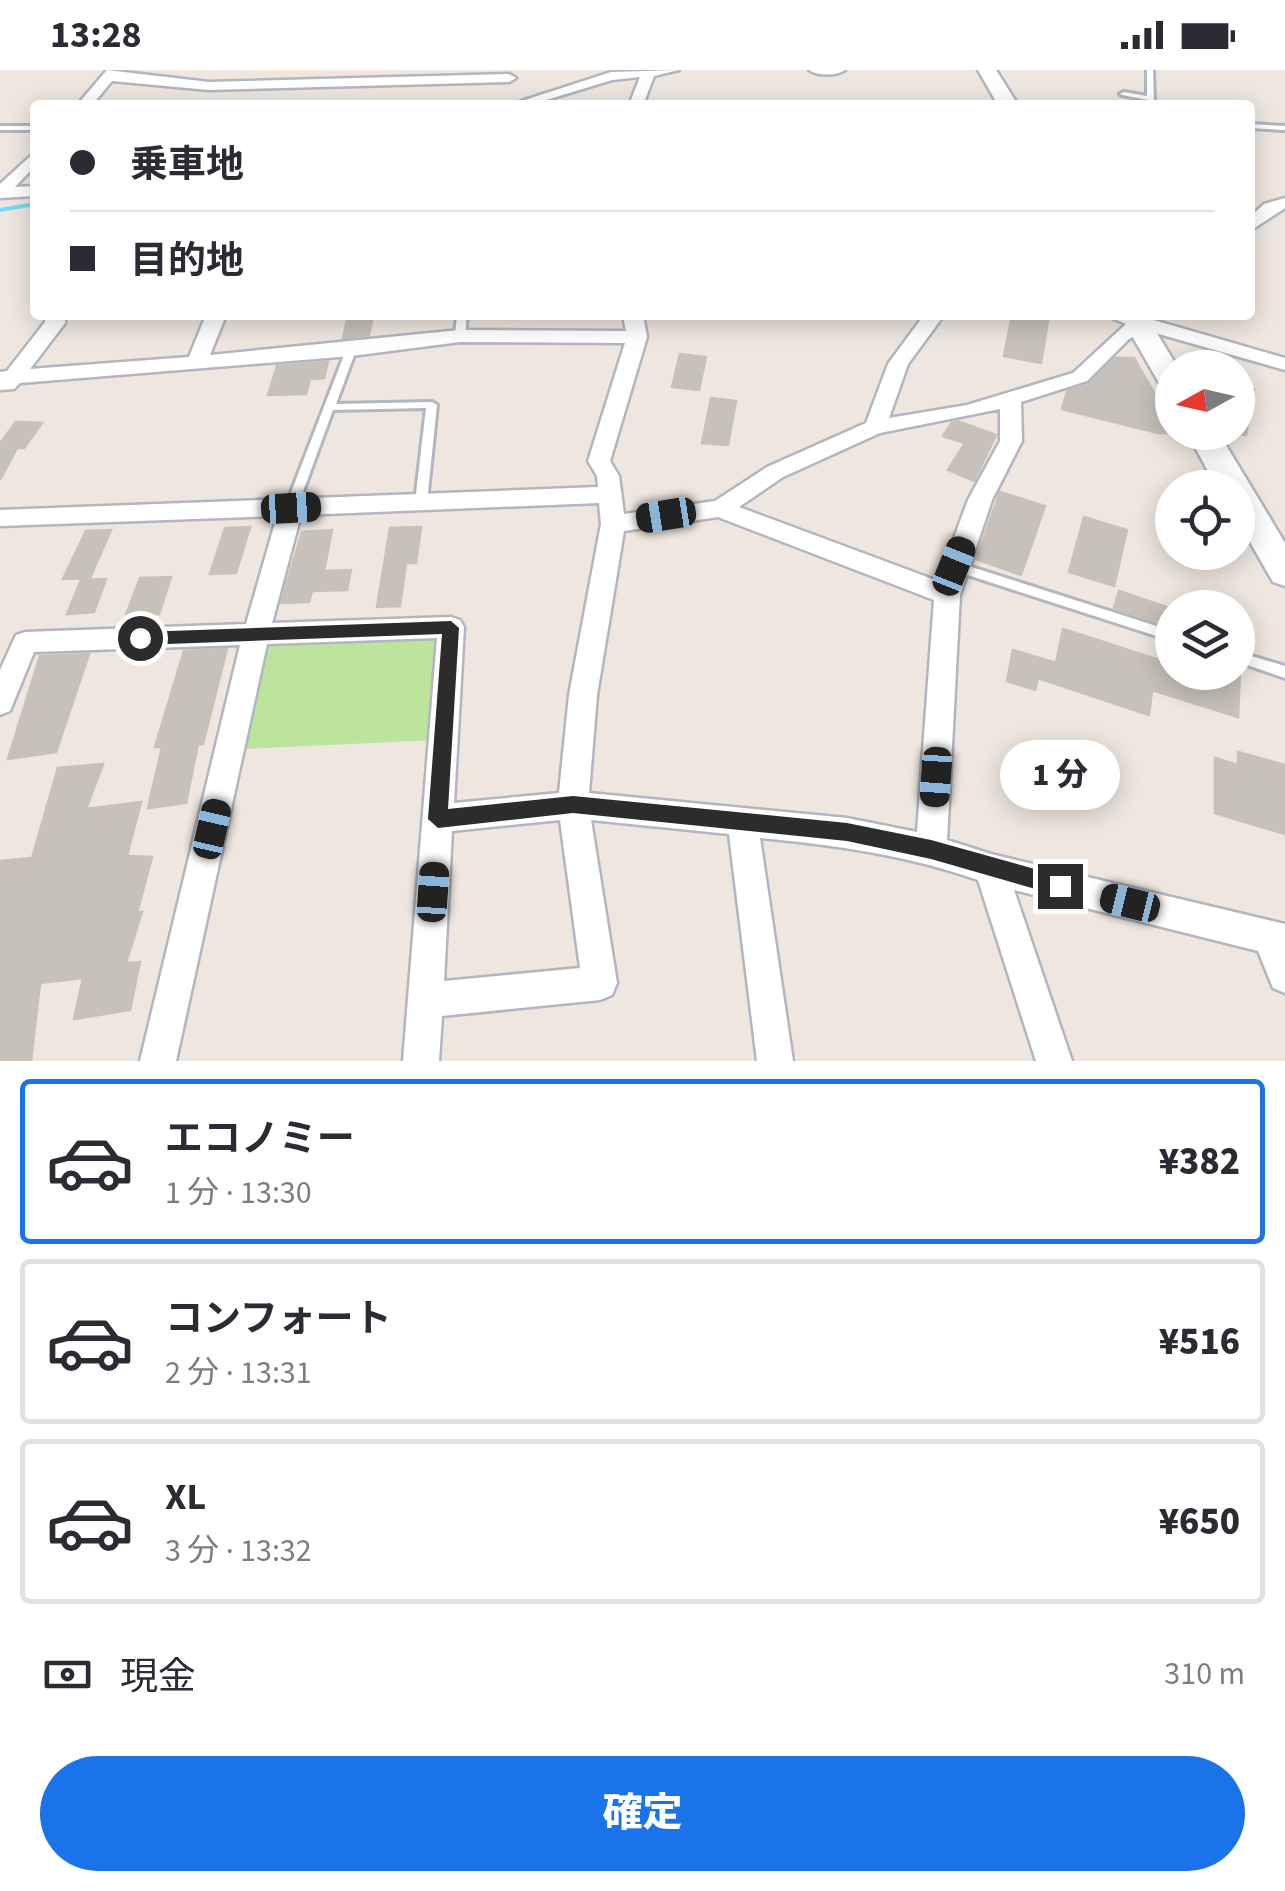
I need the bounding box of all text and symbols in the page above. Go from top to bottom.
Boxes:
text: 13:28 [50,8,142,62]
text: 乗車地 [130,138,244,192]
text: 目的地 [130,234,244,288]
north arrow [1155,350,1255,450]
map controls [1155,350,1255,690]
button: locate [1155,470,1255,570]
car [260,491,322,525]
car [634,495,698,535]
car [929,533,979,599]
button: layers [1155,590,1255,690]
route start [118,616,163,661]
callout: 1 分 [1000,741,1120,811]
car [919,746,953,808]
text: 1 分 [1032,752,1088,798]
car [191,796,233,862]
car [416,861,450,923]
route end [1038,864,1083,909]
car [1097,881,1163,925]
text: エコノミー [165,1112,355,1166]
icon: car [45,1117,135,1207]
text: ¥382 [1159,1135,1240,1189]
text: 1 分 · 13:30 [165,1170,312,1216]
text: コンフォート [165,1292,392,1346]
icon: car [45,1297,135,1387]
text: ¥516 [1159,1315,1240,1369]
text: 2 分 · 13:31 [165,1350,312,1396]
text: XL [165,1470,206,1524]
icon: car [45,1477,135,1567]
text: ¥650 [1159,1495,1240,1549]
text: 3 分 · 13:32 [165,1528,312,1574]
icon: cash [40,1647,95,1702]
text: 現金 [120,1650,196,1704]
text: 310 m [1164,1651,1245,1697]
button: 確定 [40,1756,1245,1871]

